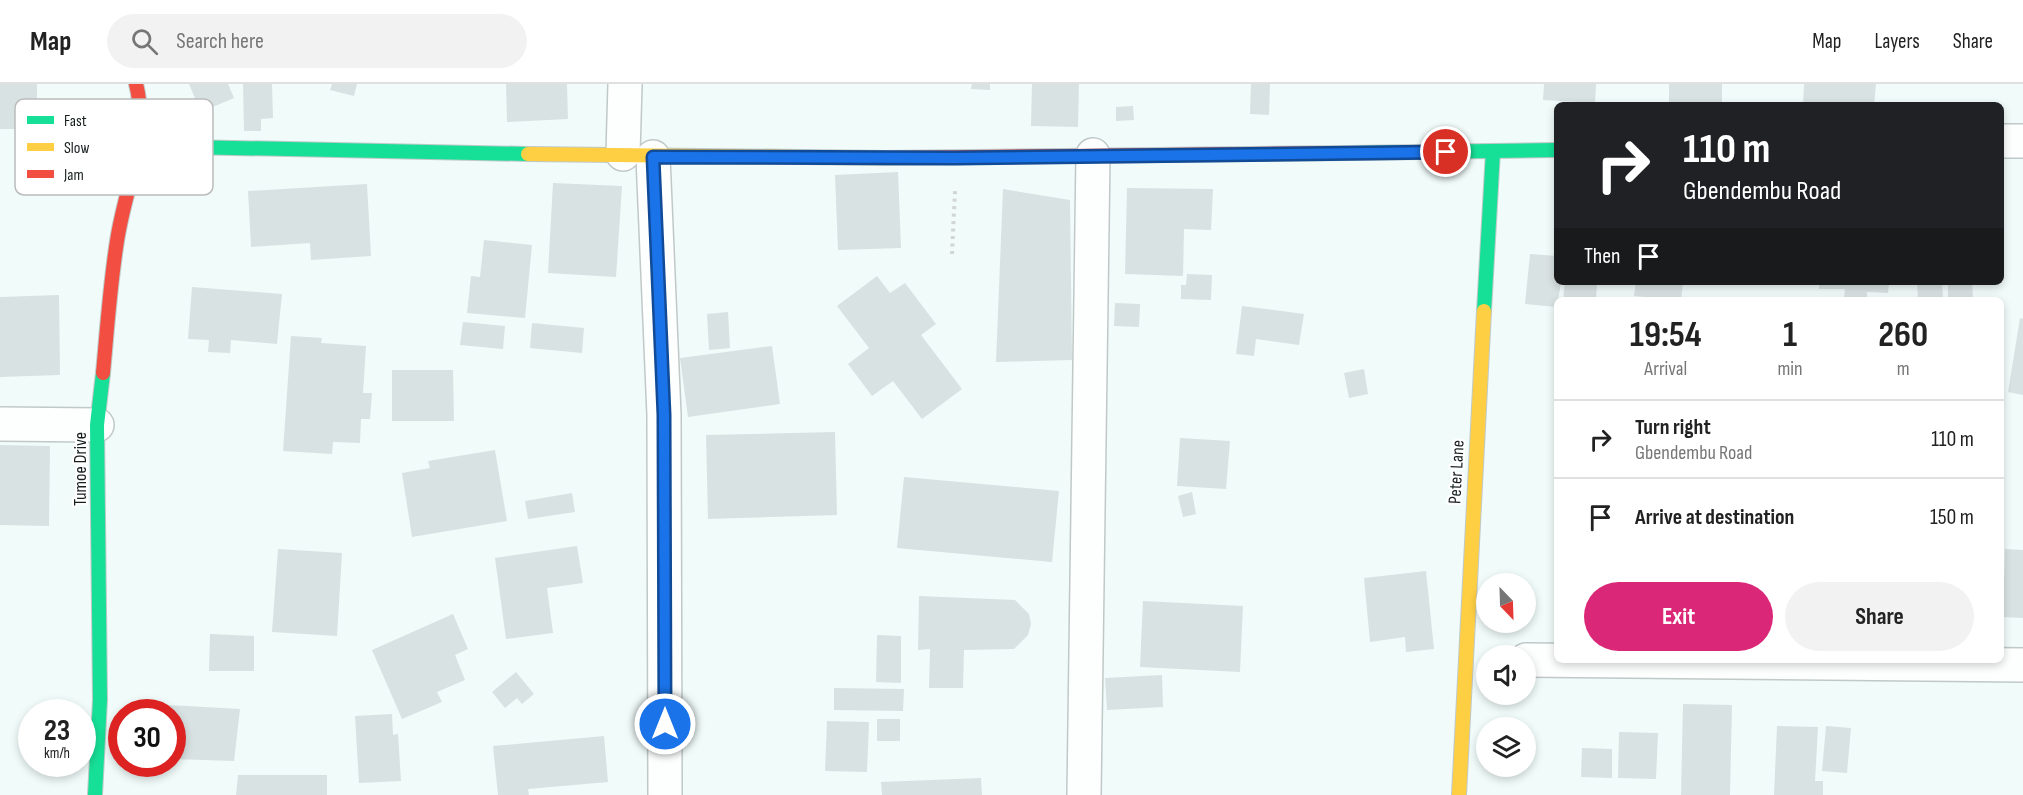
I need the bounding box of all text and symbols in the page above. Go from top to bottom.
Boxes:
search box [107,14,527,68]
text: Map [30,25,71,58]
icon: search [128,25,161,58]
text: Search here [176,28,264,55]
text: Map [1812,29,1841,54]
text: Layers [1874,29,1920,54]
text: Share [1953,29,1993,54]
legend [15,99,213,195]
text: Fast [64,112,87,131]
text: 110 m [1683,124,1770,175]
pin [1420,126,1471,177]
icon: right [1584,126,1662,204]
icon: arrive [1429,135,1462,168]
text: Slow [64,139,89,158]
text: Jam [63,166,84,185]
text: Gbendembu Road [1683,175,1841,207]
icon: arrive [1632,240,1665,273]
text: Then [1584,243,1620,270]
text: 19:54 [1630,314,1702,357]
text: 1 [1783,314,1797,357]
text: 260 [1878,314,1928,357]
text: Arrival [1644,357,1687,381]
text: min [1777,357,1803,381]
text: m [1897,357,1910,381]
text: Turn right [1635,414,1711,441]
icon: right [1584,423,1617,456]
text: 110 m [1931,426,1974,453]
street label: Tumoe Drive [70,432,91,506]
street label: Peter Lane [1444,440,1469,504]
text: Gbendembu Road [1635,441,1752,465]
icon: arrive [1584,501,1617,534]
text: Arrive at destination [1635,504,1794,531]
text: 150 m [1930,504,1974,531]
north arrow [1476,573,1536,633]
map controls [1476,573,1536,777]
button: Exit [1584,582,1773,651]
button: Share [1785,582,1974,651]
button: sound [1476,645,1536,705]
position arrow [633,692,697,756]
speed limit sign: 30 [108,699,186,777]
text: 23 [44,713,70,749]
button: layers [1476,717,1536,777]
text: km/h [44,744,70,763]

